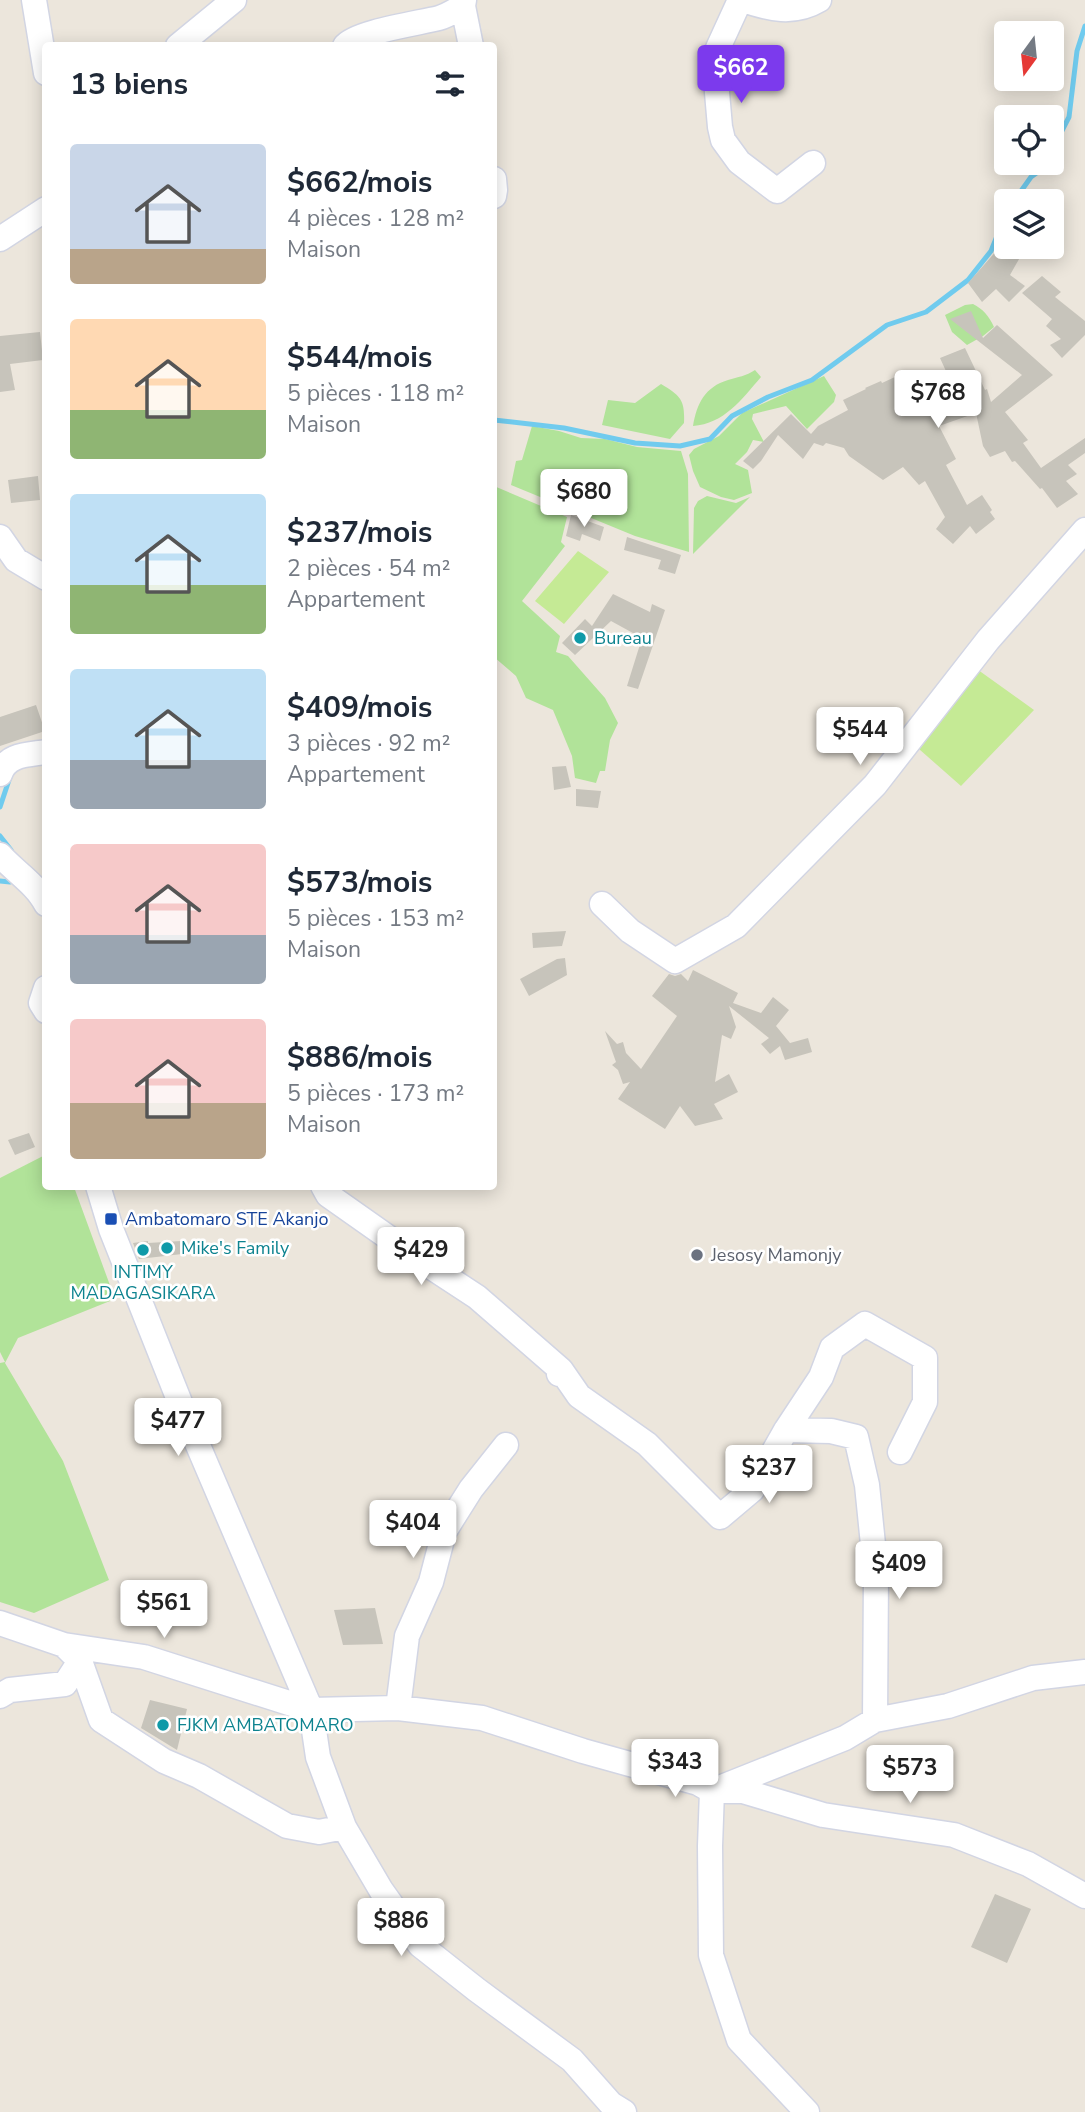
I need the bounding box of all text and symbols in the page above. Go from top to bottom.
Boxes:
north arrow [994,21,1064,91]
map controls [994,21,1064,259]
pin: $662 [700,46,782,105]
text: $662 [713,52,769,83]
text: 13 biens [70,64,188,105]
icon: filters [431,65,469,103]
button: locate [994,105,1064,175]
text: $662/mois [287,162,432,203]
icon: home [126,172,210,256]
button: layers [994,189,1064,259]
text: 4 pièces · 128 m² [287,203,464,234]
text: Maison [287,234,361,265]
text: $544/mois [287,337,432,378]
icon: home [126,347,210,431]
pin: $768 [897,370,979,430]
text: $768 [910,377,966,408]
text: 5 pièces · 118 m² [287,378,464,409]
text: Maison [287,409,361,440]
pin: $680 [543,470,625,529]
text: $680 [556,476,612,507]
text: $237/mois [287,512,432,553]
icon: home [126,522,210,606]
text: 2 pièces · 54 m² [287,553,450,584]
text: Appartement [287,584,425,615]
place label: Bureau [594,626,652,650]
marker: Bureau [572,630,588,646]
text: $409/mois [287,687,432,728]
icon: home [126,697,210,781]
pin: $544 [819,708,901,767]
text: $544 [832,714,888,745]
text: 3 pièces · 92 m² [287,728,450,759]
text: Appartement [287,759,425,790]
text: $573/mois [287,862,432,903]
icon: home [126,872,210,956]
text: 5 pièces · 153 m² [287,903,464,934]
text: Maison [287,934,361,965]
text: $886/mois [287,1037,432,1078]
icon: home [126,1047,210,1131]
text: 5 pièces · 173 m² [287,1078,464,1109]
text: Maison [287,1109,361,1140]
place label: Ambatomaro STE Akanjo [125,1207,329,1231]
marker: Ambatomaro STE Akanjo [103,1211,119,1227]
pin: $429 [380,1228,462,1287]
text: $429 [393,1234,449,1265]
place label: Mike's Family [181,1236,290,1260]
marker: Mike's Family [159,1240,175,1256]
marker: INTIMY MADAGASIKARA [135,1242,151,1258]
place label: Jesosy Mamonjy [710,1243,842,1267]
marker: Jesosy Mamonjy [689,1247,705,1263]
place label: INTIMY MADAGASIKARA [70,1260,216,1305]
pin: $477 [137,1398,219,1458]
text: $477 [150,1405,206,1436]
pin: $237 [728,1446,810,1505]
text: $237 [741,1452,797,1483]
pin: $404 [372,1500,454,1560]
text: $404 [385,1507,441,1538]
pin: $409 [858,1542,940,1601]
text: $409 [871,1548,927,1579]
pin: $561 [123,1580,205,1640]
text: $561 [136,1587,192,1618]
place label: FJKM AMBATOMARO [177,1713,353,1737]
marker: FJKM AMBATOMARO [155,1717,171,1733]
pin: $343 [634,1740,716,1799]
pin: $573 [869,1745,951,1805]
text: $343 [647,1746,703,1777]
text: $573 [882,1752,938,1783]
pin: $886 [360,1898,442,1958]
text: $886 [373,1905,429,1936]

